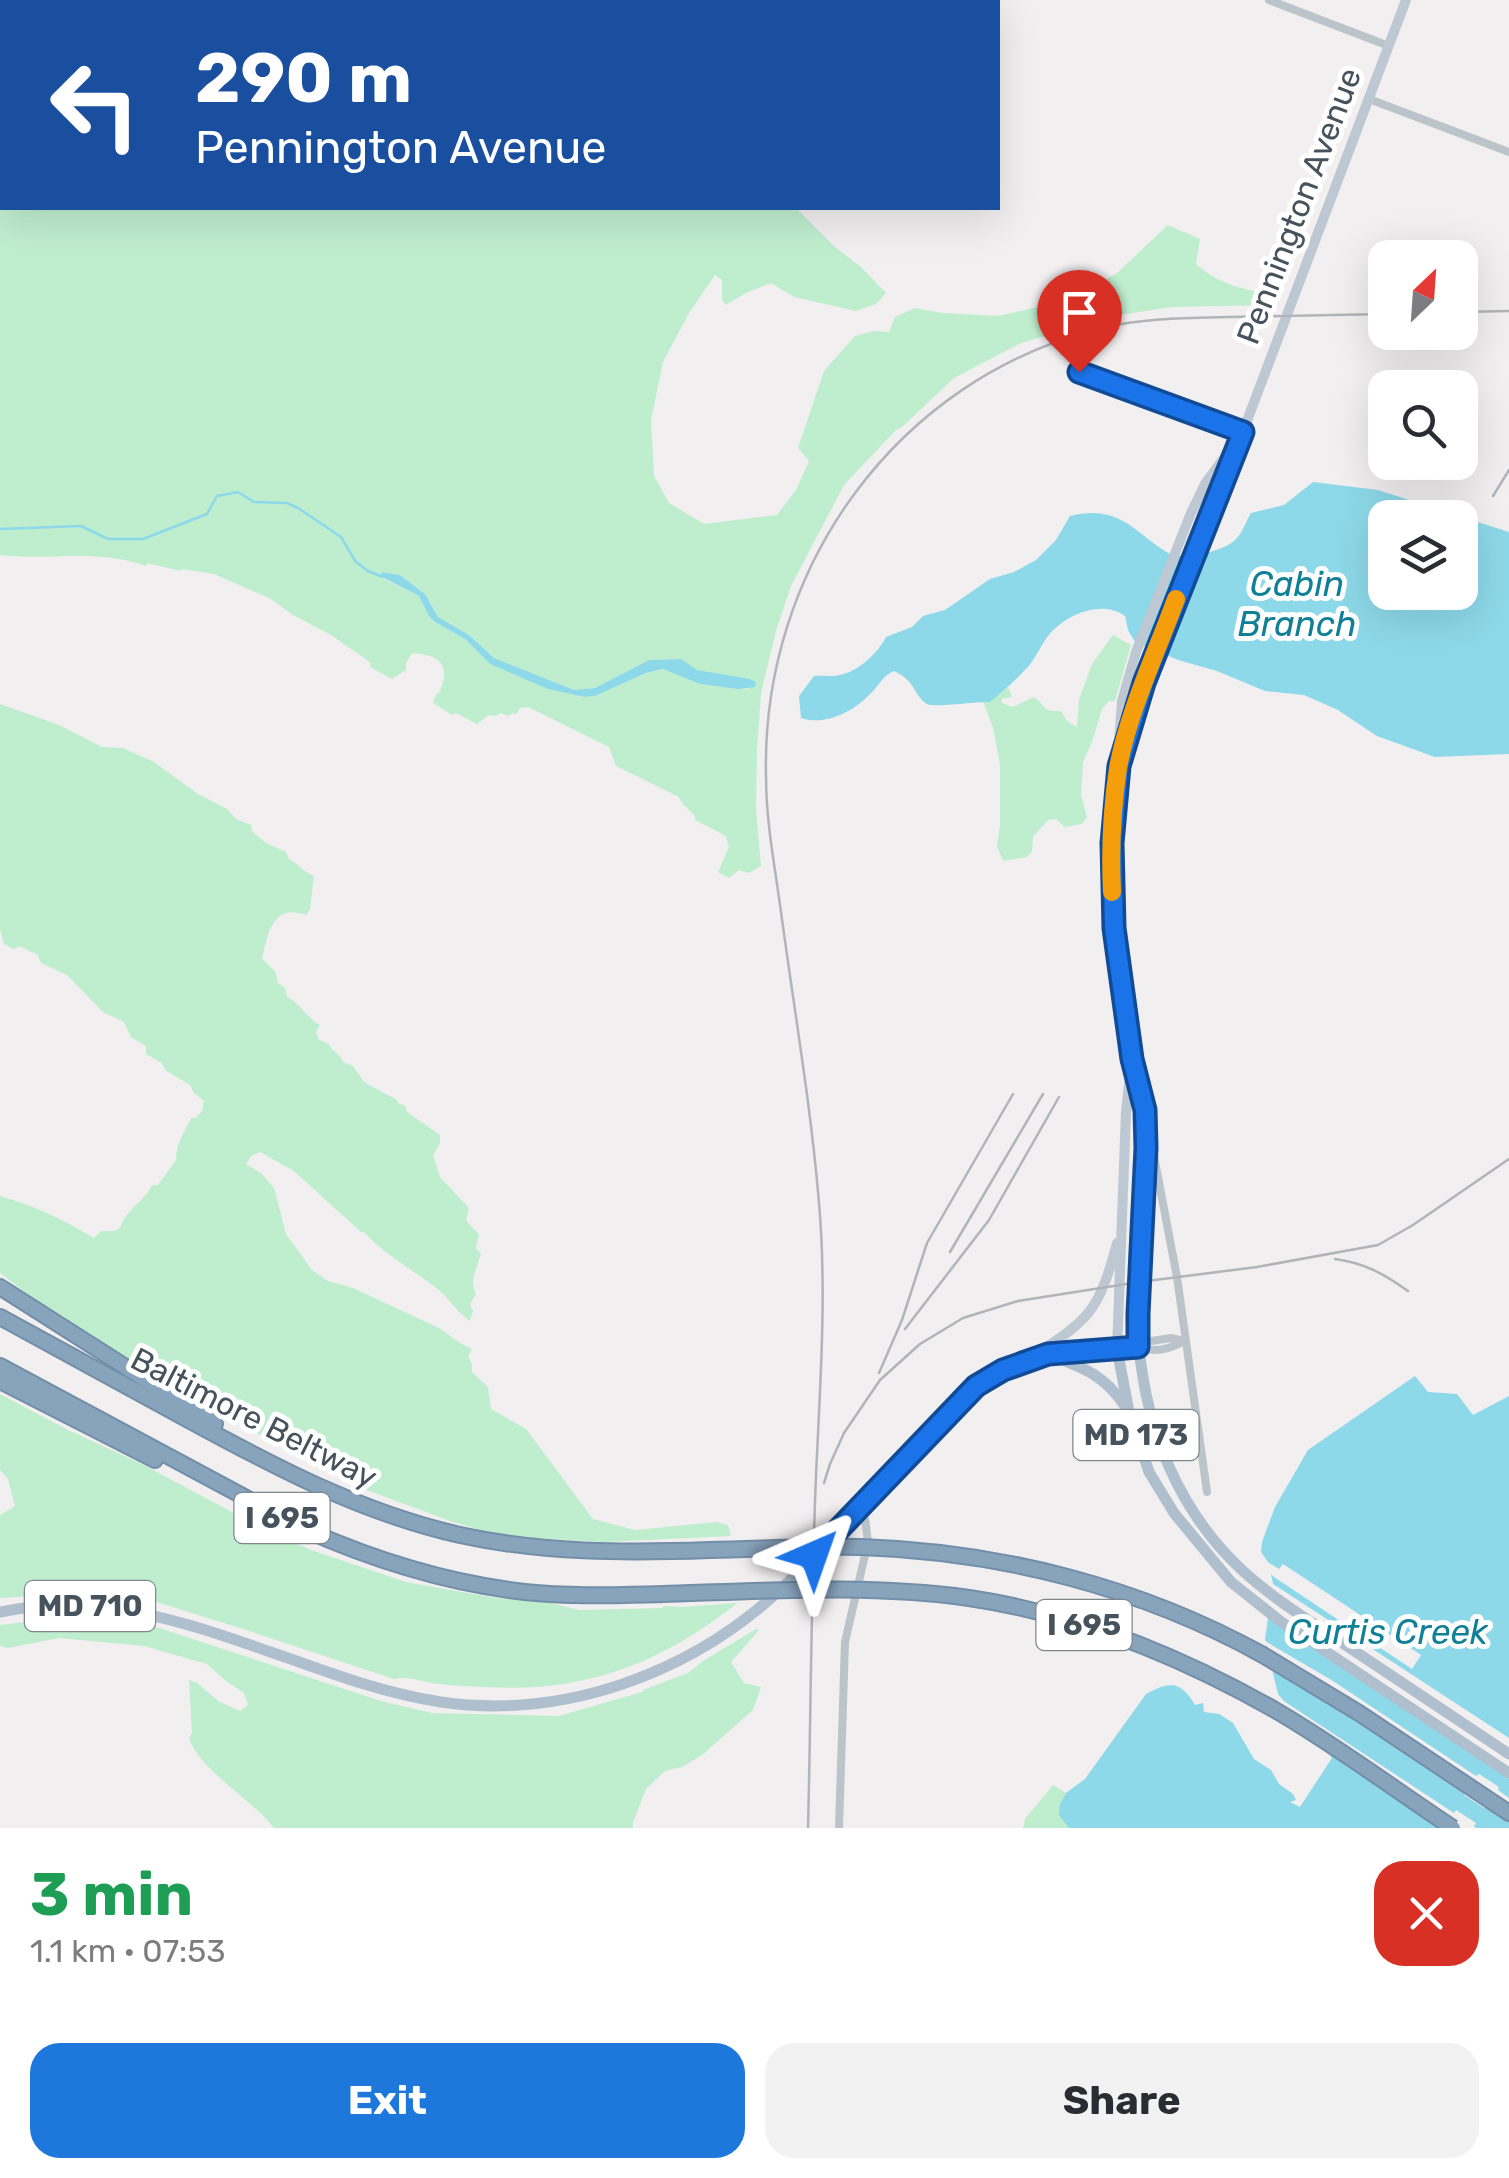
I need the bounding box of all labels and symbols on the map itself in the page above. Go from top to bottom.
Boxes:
street label: Pennington Avenue [1229,63,1369,349]
north arrow [1368,240,1478,350]
pin [1037,270,1122,373]
water label: Cabin Branch [1237,563,1357,645]
street label: Baltimore Beltway [125,1340,383,1496]
road number: MD 173 [1074,1410,1198,1460]
road number: I 695 [234,1493,330,1543]
position arrow [762,1503,866,1607]
road number: MD 710 [25,1581,155,1631]
road number: I 695 [1036,1600,1132,1650]
water label: Curtis Creek [1288,1611,1489,1653]

